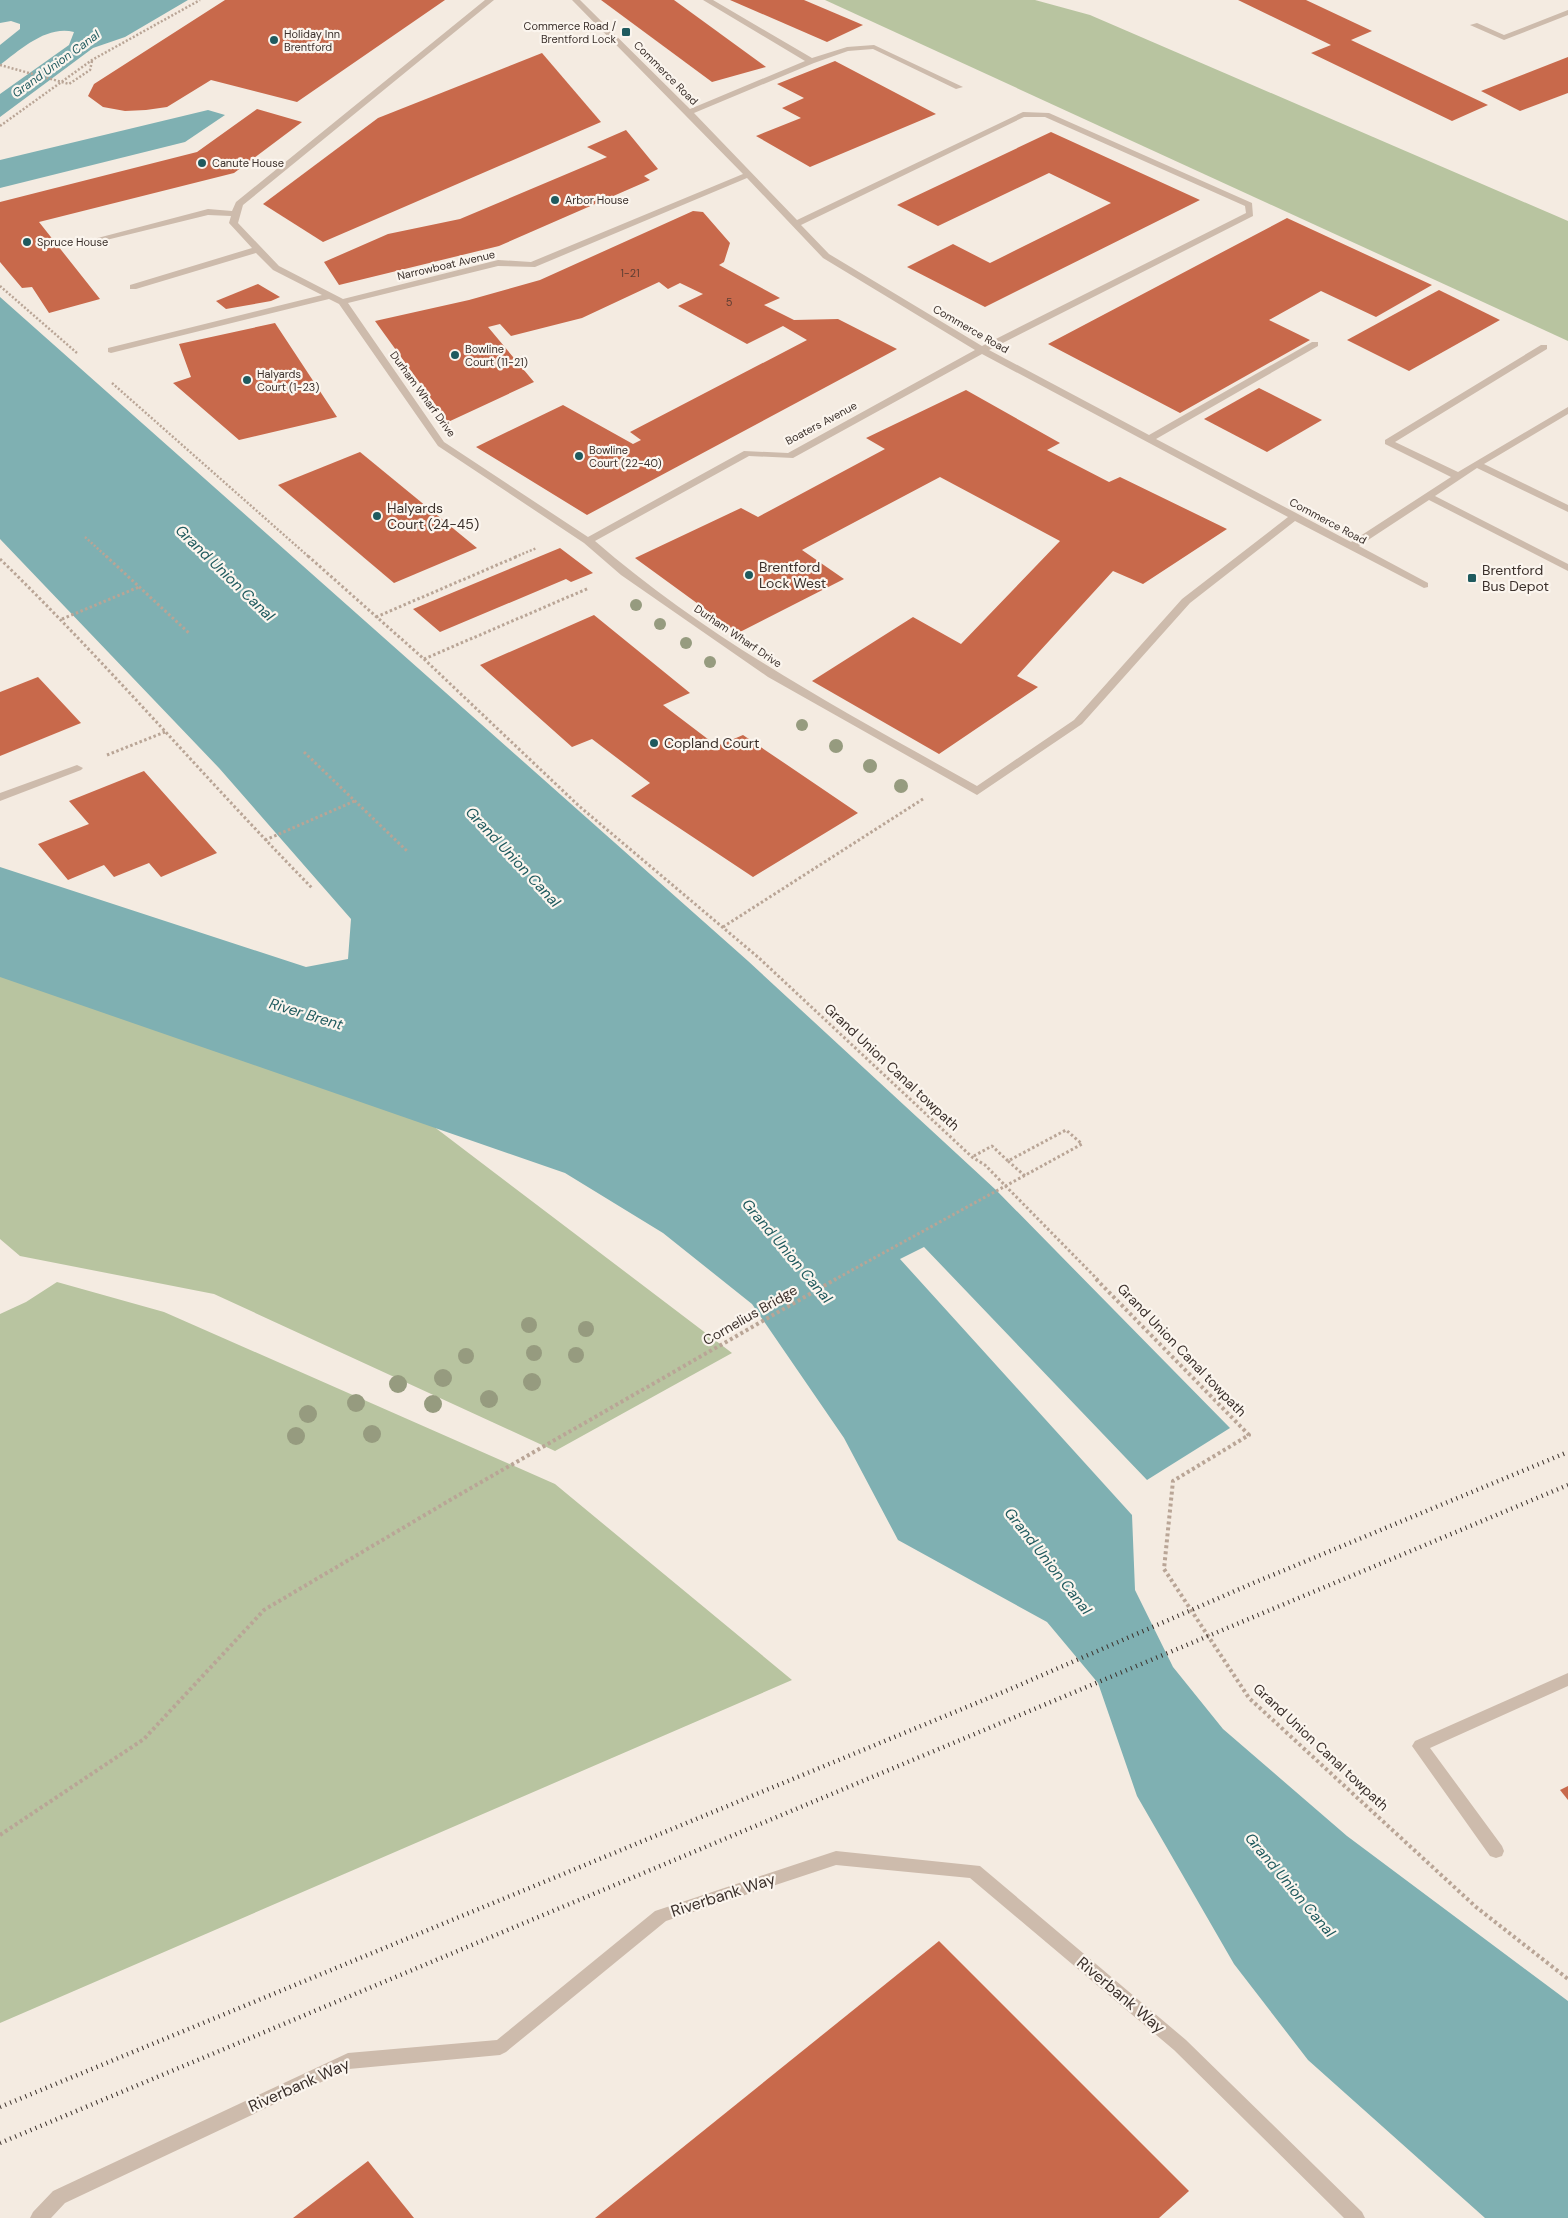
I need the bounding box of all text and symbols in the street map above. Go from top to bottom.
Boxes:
place label: Commerce Road / Brentford Lock [524,19,616,46]
marker: Commerce Road / Brentford Lock [620,26,632,38]
water label: Grand Union Canal [9,27,103,101]
place label: Holiday Inn Brentford [284,27,340,54]
marker: Holiday Inn Brentford [268,34,280,46]
street label: Commerce Road [631,38,701,108]
place label: Canute House [212,156,284,170]
marker: Canute House [196,157,208,169]
place label: Arbor House [565,193,629,207]
marker: Arbor House [549,194,561,206]
place label: Spruce House [37,235,108,249]
marker: Spruce House [21,236,33,248]
street label: Narrowboat Avenue [396,247,496,283]
house number: 1-21 [620,266,640,280]
house number: 5 [726,295,733,309]
street label: Commerce Road [931,302,1011,356]
place label: Bowline Court (11-21) [465,342,528,369]
street label: Durham Wharf Drive [387,348,459,440]
marker: Bowline Court (11-21) [449,349,461,361]
place label: Halyards Court (1-23) [257,367,319,394]
marker: Halyards Court (1-23) [241,374,253,386]
street label: Boaters Avenue [783,398,859,448]
place label: Bowline Court (22-40) [589,443,662,470]
marker: Bowline Court (22-40) [573,450,585,462]
street label: Commerce Road [1287,495,1369,547]
place label: Halyards Court (24-45) [387,499,479,533]
marker: Halyards Court (24-45) [371,510,383,522]
water label: Grand Union Canal [171,520,279,626]
place label: Brentford Lock West [759,558,826,592]
place label: Brentford Bus Depot [1482,561,1549,595]
marker: Brentford Lock West [743,569,755,581]
marker: Brentford Bus Depot [1466,572,1478,584]
street label: Durham Wharf Drive [692,601,784,671]
place label: Copland Court [664,734,759,752]
marker: Copland Court [648,737,660,749]
water label: Grand Union Canal [461,802,565,912]
water label: River Brent [267,993,346,1035]
street label: Grand Union Canal towpath [821,1000,963,1134]
water label: Grand Union Canal [737,1195,837,1308]
street label: Grand Union Canal towpath [1114,1280,1250,1420]
street label: Cornelius Bridge [700,1281,800,1349]
water label: Grand Union Canal [1000,1503,1096,1619]
street label: Grand Union Canal towpath [1250,1680,1392,1814]
water label: Grand Union Canal [1240,1829,1340,1942]
street label: Riverbank Way [668,1868,778,1922]
street label: Riverbank Way [1073,1952,1169,2038]
street label: Riverbank Way [245,2053,353,2117]

